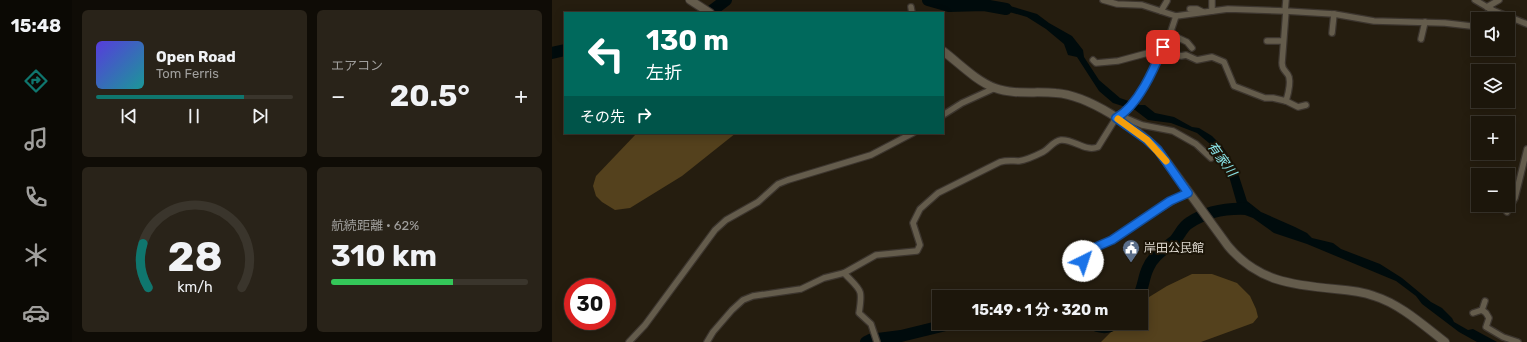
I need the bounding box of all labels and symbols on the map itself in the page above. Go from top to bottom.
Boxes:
pin [1146,30,1180,64]
water label: 有家川 [1204,139,1241,181]
public building icon: 岸田公民館 [1121,238,1141,263]
position arrow [1062,240,1104,282]
place label: 岸田公民館 [1144,241,1204,255]
speed limit sign: 30 [564,278,616,330]

